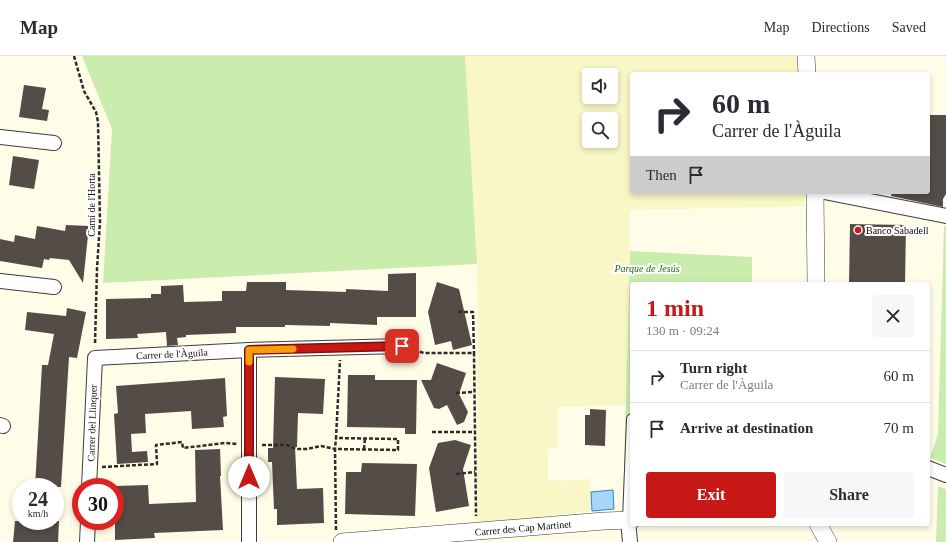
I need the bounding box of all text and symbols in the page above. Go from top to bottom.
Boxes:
text: Map [20,17,58,38]
text: Map [764,20,789,35]
text: Directions [811,20,870,35]
text: Saved [892,20,926,35]
map controls [582,68,618,148]
button: sound [582,68,618,104]
icon: right [646,88,698,140]
text: 60 m [712,88,770,119]
button: search [582,112,618,148]
text: Carrer de l'Àguila [712,121,841,141]
icon: arrive [685,164,707,186]
text: Then [646,167,677,183]
street label: Camí de l'Horta [86,173,97,237]
marker: Banco Sabadell [853,225,863,235]
place label: Banco Sabadell [866,225,929,236]
park label: Parque de Jesús [613,263,680,274]
text: 1 min [646,295,704,321]
button: close [872,295,914,337]
text: 130 m · 09:24 [646,323,719,338]
pin [385,329,419,363]
icon: arrive [391,335,413,357]
street label: Carrer de l'Àguila [136,347,209,361]
text: Turn right [680,360,747,376]
icon: right [646,366,668,388]
text: 60 m [884,368,914,384]
text: Carrer de l'Àguila [680,377,773,392]
street label: Carrer del Llinquer [85,384,99,462]
icon: arrive [646,418,668,440]
text: Arrive at destination [680,420,813,436]
text: 70 m [884,420,914,436]
position arrow [228,456,270,498]
button: Exit [646,472,776,518]
button: Share [784,472,914,518]
speed limit sign: 30 [72,478,124,530]
text: 24 [28,488,48,510]
text: km/h [28,508,48,519]
street label: Carrer des Cap Martinet [474,518,572,538]

